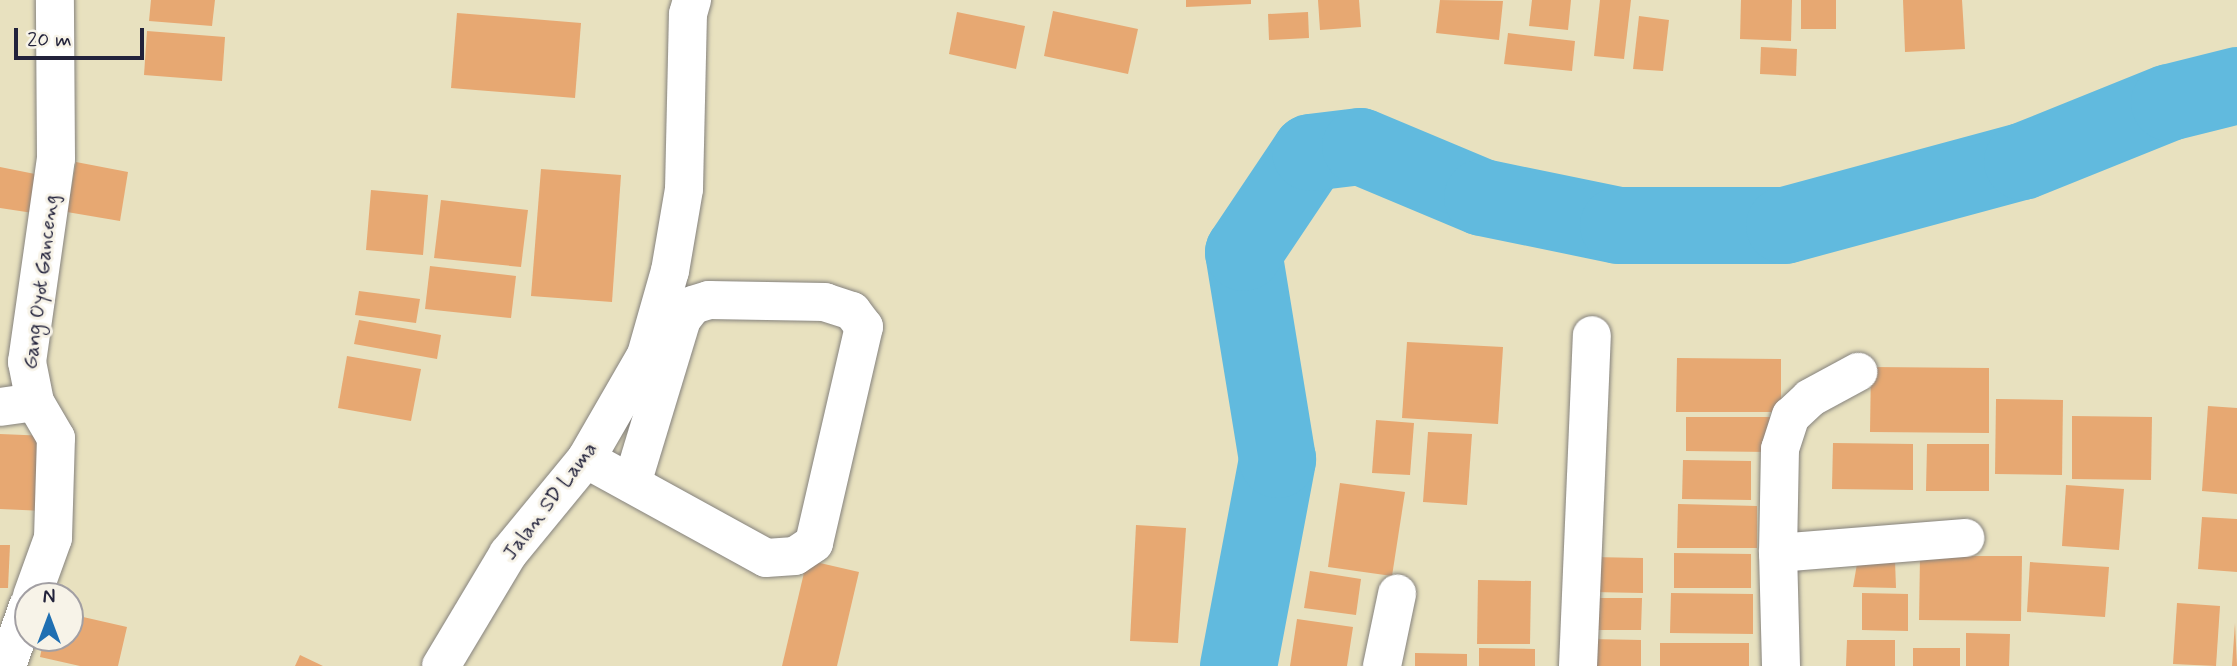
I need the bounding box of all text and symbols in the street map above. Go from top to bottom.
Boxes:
scale bar [18,14,147,58]
text: 20 m [27,26,72,54]
street label: Gang Oyot Ganceng [18,196,64,368]
street label: Jalan SD Lama [496,435,604,567]
north arrow [14,582,84,652]
text: N [43,585,55,610]

